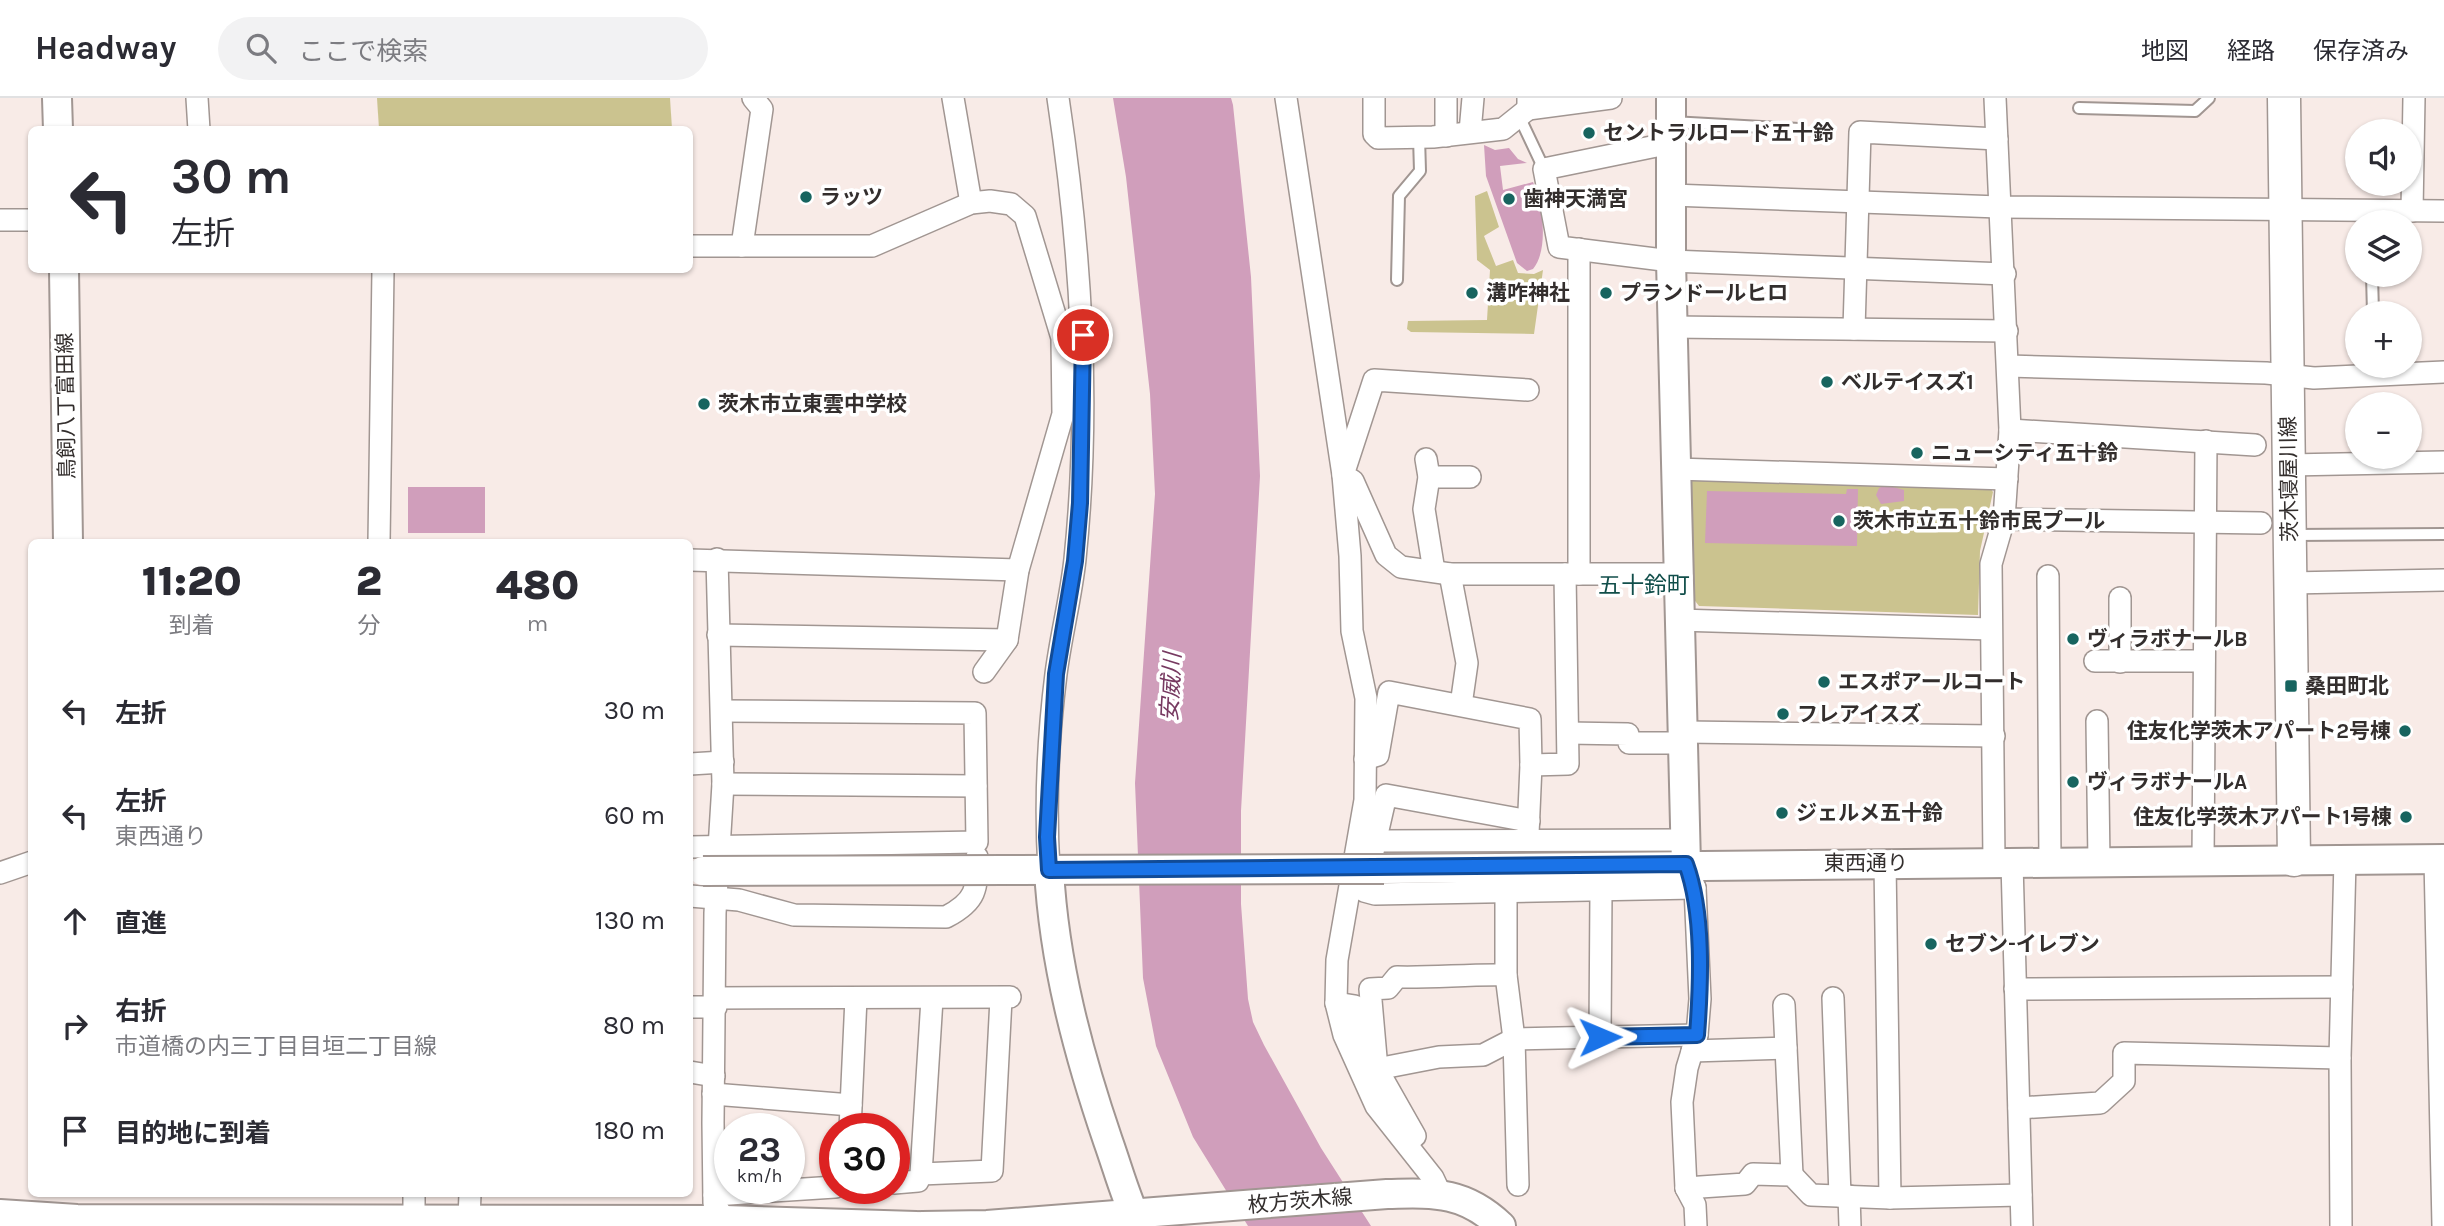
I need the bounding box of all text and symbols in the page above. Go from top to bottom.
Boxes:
search box [218,17,708,80]
text: Headway [35,29,176,67]
icon: search [242,29,280,67]
text: ここで検索 [298,36,428,67]
text: 地図 [2141,37,2189,65]
text: 経路 [2227,37,2275,65]
text: 保存済み [2313,37,2409,65]
map controls [2345,119,2422,469]
button: sound [2345,119,2422,196]
place label: セントラルロード五十鈴 [1603,121,1834,145]
marker: セントラルロード五十鈴 [1581,125,1597,141]
text: 30 m [171,148,291,205]
icon: left [56,154,147,245]
place label: ラッツ [820,185,883,209]
place label: 歯神天満宮 [1523,187,1628,211]
marker: ラッツ [798,189,814,205]
marker: 歯神天満宮 [1501,191,1517,207]
button: layers [2345,210,2422,287]
text: 左折 [171,215,235,252]
place label: 溝咋神社 [1486,281,1570,305]
place label: プランドールヒロ [1620,281,1788,305]
marker: 溝咋神社 [1464,285,1480,301]
marker: プランドールヒロ [1598,285,1614,301]
button: + [2345,301,2422,378]
pin [1053,305,1113,365]
icon: arrive [1064,316,1102,354]
street label: 鳥飼八丁富田線 [53,332,79,480]
place label: ベルテイスズ1 [1841,370,1974,394]
marker: ベルテイスズ1 [1819,374,1835,390]
place label: 茨木市立東雲中学校 [718,392,907,416]
button: − [2345,392,2422,469]
marker: 茨木市立東雲中学校 [696,396,712,412]
street label: 茨木寝屋川線 [2276,416,2302,542]
place label: ニューシティ五十鈴 [1931,441,2118,465]
marker: ニューシティ五十鈴 [1909,445,1925,461]
place label: 茨木市立五十鈴市民プール [1853,509,2105,533]
marker: 茨木市立五十鈴市民プール [1831,513,1847,529]
text: 11:20 [142,556,242,606]
text: 2 [356,556,382,606]
text: 480 [496,560,579,610]
district label: 五十鈴町 [1598,572,1690,599]
text: m [527,610,548,637]
text: 到着 [169,612,215,639]
text: 分 [357,612,380,639]
place label: ヴィラボナールB [2087,627,2248,651]
marker: ヴィラボナールB [2065,631,2081,647]
water label: 安威川 [1156,649,1186,722]
place label: エスポアールコート [1838,670,2025,694]
marker: エスポアールコート [1816,674,1832,690]
place label: 桑田町北 [2305,674,2389,698]
marker: 桑田町北 [2283,678,2299,694]
icon: left [56,692,94,730]
text: 30 m [604,695,665,726]
text: 左折 [115,698,167,729]
place label: フレアイスズ [1797,702,1921,726]
marker: フレアイスズ [1775,706,1791,722]
place label: 住友化学茨木アパート2号棟 [2127,719,2391,743]
marker: 住友化学茨木アパート2号棟 [2397,723,2413,739]
place label: ヴィラボナールA [2087,770,2247,794]
marker: ヴィラボナールA [2065,774,2081,790]
text: 左折 [115,786,167,817]
icon: left [56,797,94,835]
text: 60 m [604,800,665,831]
place label: ジェルメ五十鈴 [1796,801,1943,825]
marker: ジェルメ五十鈴 [1774,805,1790,821]
place label: 住友化学茨木アパート1号棟 [2133,805,2392,829]
marker: 住友化学茨木アパート1号棟 [2398,809,2414,825]
text: 東西通り [115,823,207,850]
street label: 東西通り [1824,851,1908,875]
icon: ahead [56,902,94,940]
text: 130 m [595,905,665,936]
text: 直進 [115,908,167,939]
place label: セブン-イレブン [1945,932,2100,956]
marker: セブン-イレブン [1923,936,1939,952]
text: 右折 [115,996,167,1027]
position arrow [1563,1000,1637,1074]
icon: right [56,1007,94,1045]
text: 80 m [603,1010,665,1041]
text: 市道橋の内三丁目目垣二丁目線 [115,1033,437,1060]
icon: arrive [56,1112,94,1150]
speed limit sign: 30 [819,1113,910,1204]
text: 180 m [595,1115,665,1146]
text: 目的地に到着 [115,1118,271,1149]
text: 23 [738,1129,781,1170]
text: km/h [737,1165,782,1187]
street label: 枚方茨木線 [1247,1184,1353,1218]

